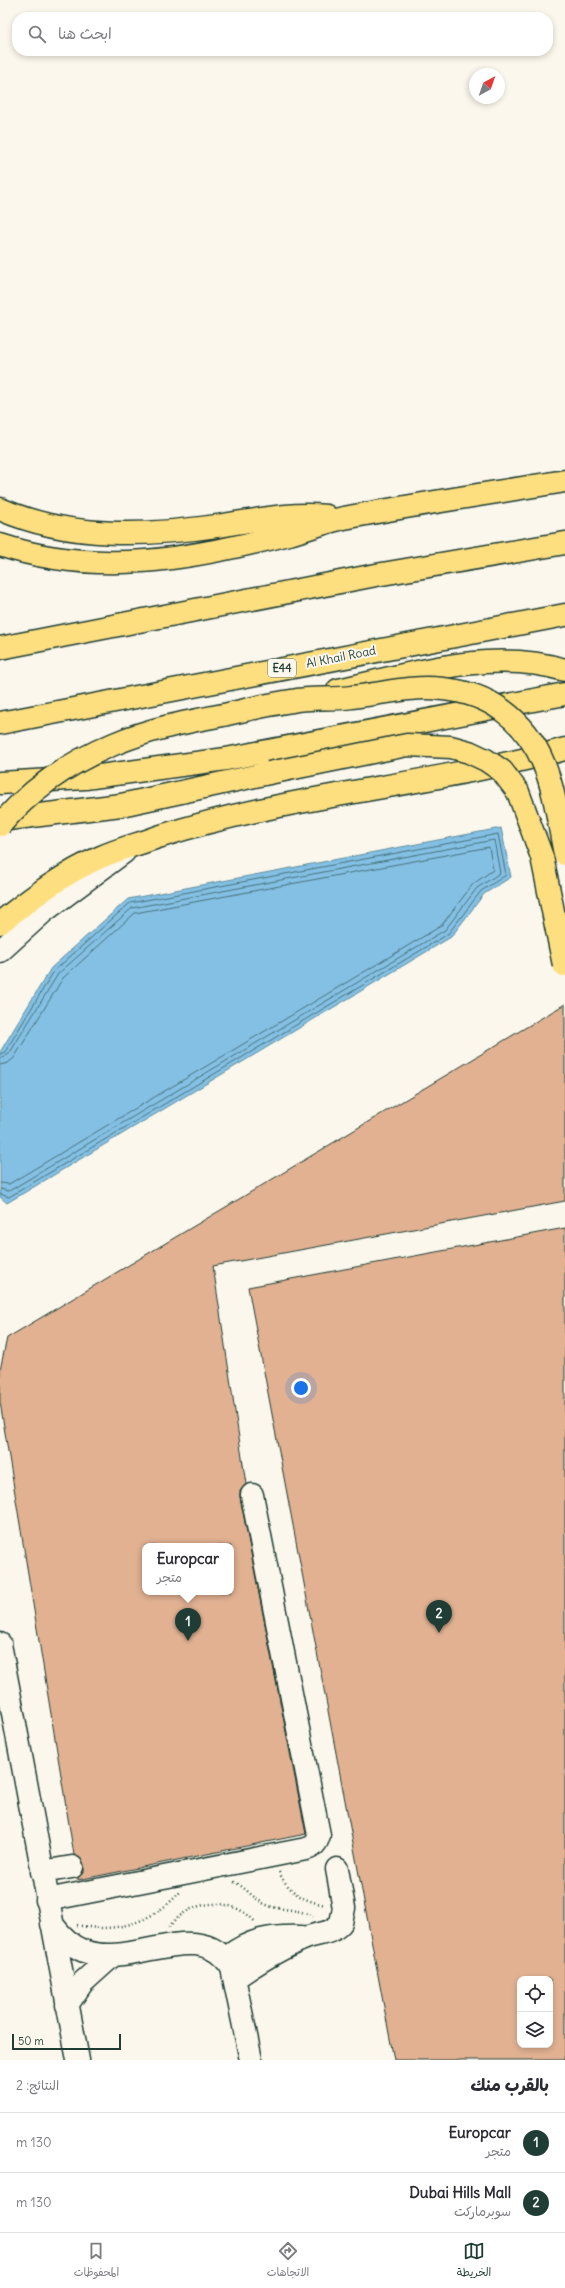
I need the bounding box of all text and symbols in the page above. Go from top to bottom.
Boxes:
search box [12,12,553,56]
icon: search [26,23,48,45]
text: ابحث هنا [58,24,112,43]
north arrow [469,68,505,104]
street label: Al Khail Road [305,642,377,671]
road number: E44 [268,659,296,677]
your location [291,1378,311,1398]
popup [142,1543,234,1595]
text: Europcar [157,1549,219,1568]
text: متجر [157,1569,182,1586]
pin: 2 [426,1600,452,1633]
pin: 1 [175,1608,201,1641]
map controls [517,1976,553,2048]
button: locate [517,1976,553,2012]
button: layers [517,2012,553,2048]
scale bar [12,2032,121,2051]
text: 50 m [18,2034,44,2048]
text: بالقرب منك [470,2074,549,2096]
text: النتائج: 2 [16,2077,59,2094]
text: Europcar [449,2123,511,2142]
text: 130 m [16,2134,52,2151]
text: 1 [533,2134,539,2151]
text: متجر [486,2143,511,2160]
text: Dubai Hills Mall [409,2183,511,2202]
text: 130 m [16,2194,52,2211]
text: 2 [532,2194,540,2211]
text: سوبرماركت [454,2203,511,2220]
tab: المحفوظات [74,2240,119,2282]
tab: الاتجاهات [267,2240,309,2282]
tab: الخريطة [457,2240,491,2282]

